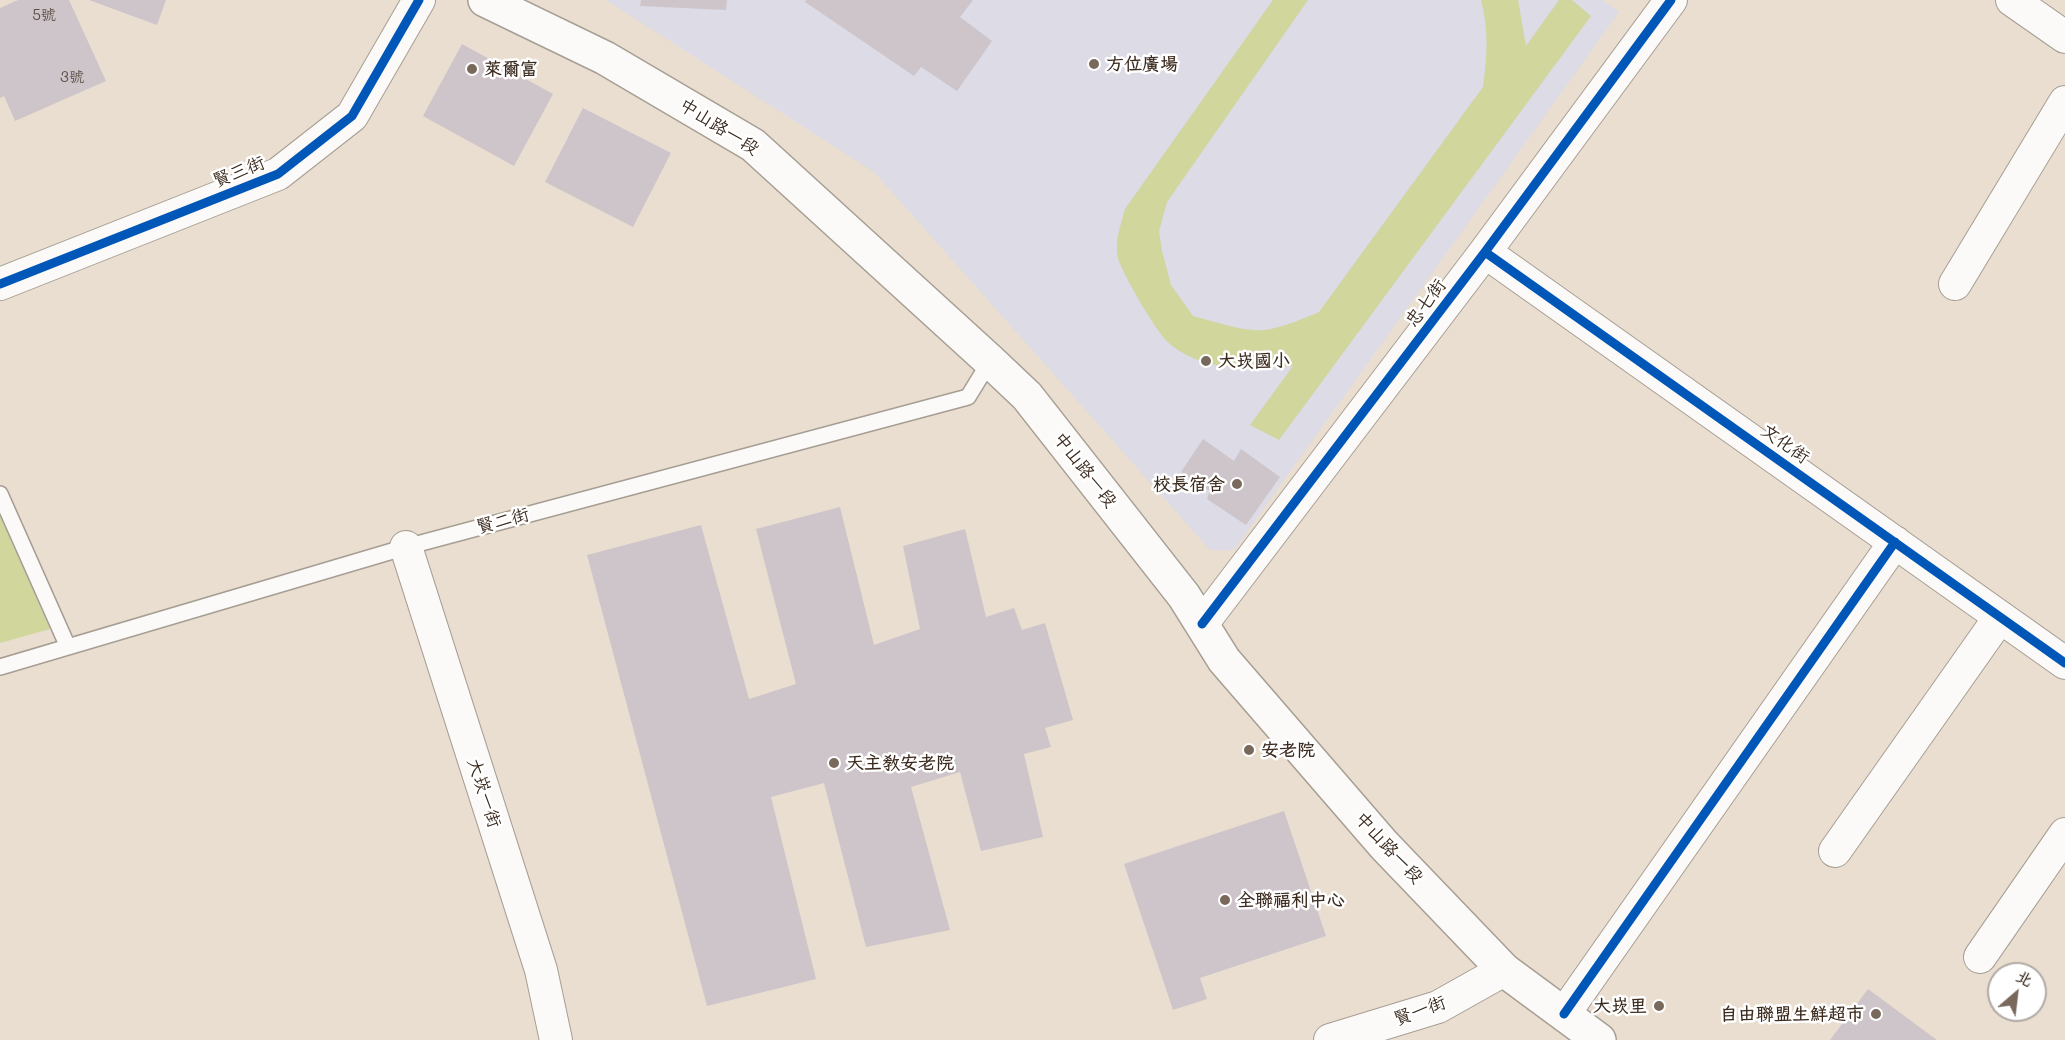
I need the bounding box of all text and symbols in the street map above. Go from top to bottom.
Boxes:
house number: 5號 [32,6,56,24]
place label: 方位廣場 [1106,53,1178,75]
marker: 方位廣場 [1087,57,1101,71]
place label: 萊爾富 [484,58,538,80]
marker: 萊爾富 [465,62,479,76]
house number: 3號 [60,68,84,86]
street label: 中山路一段 [675,94,763,160]
street label: 賢三街 [210,152,268,192]
street label: 忠七街 [1401,275,1451,331]
place label: 大崁國小 [1218,350,1290,372]
marker: 大崁國小 [1199,354,1213,368]
street label: 文化街 [1757,420,1813,468]
street label: 中山路一段 [1049,428,1121,512]
place label: 校長宿舍 [1153,473,1225,495]
marker: 校長宿舍 [1230,477,1244,491]
street label: 賢二街 [474,504,532,538]
place label: 安老院 [1261,739,1315,761]
marker: 安老院 [1242,743,1256,757]
place label: 天主教安老院 [846,752,954,774]
street label: 大崁一街 [463,755,505,831]
marker: 天主教安老院 [827,756,841,770]
street label: 中山路一段 [1350,808,1428,888]
place label: 全聯福利中心 [1237,889,1345,911]
marker: 全聯福利中心 [1218,893,1232,907]
north arrow [1987,962,2047,1022]
text: 北 [2013,964,2037,990]
street label: 賢一街 [1391,992,1449,1030]
place label: 大崁里 [1593,995,1647,1017]
marker: 大崁里 [1652,999,1666,1013]
place label: 自由聯盟生鮮超市 [1720,1003,1864,1025]
marker: 自由聯盟生鮮超市 [1869,1007,1883,1021]

